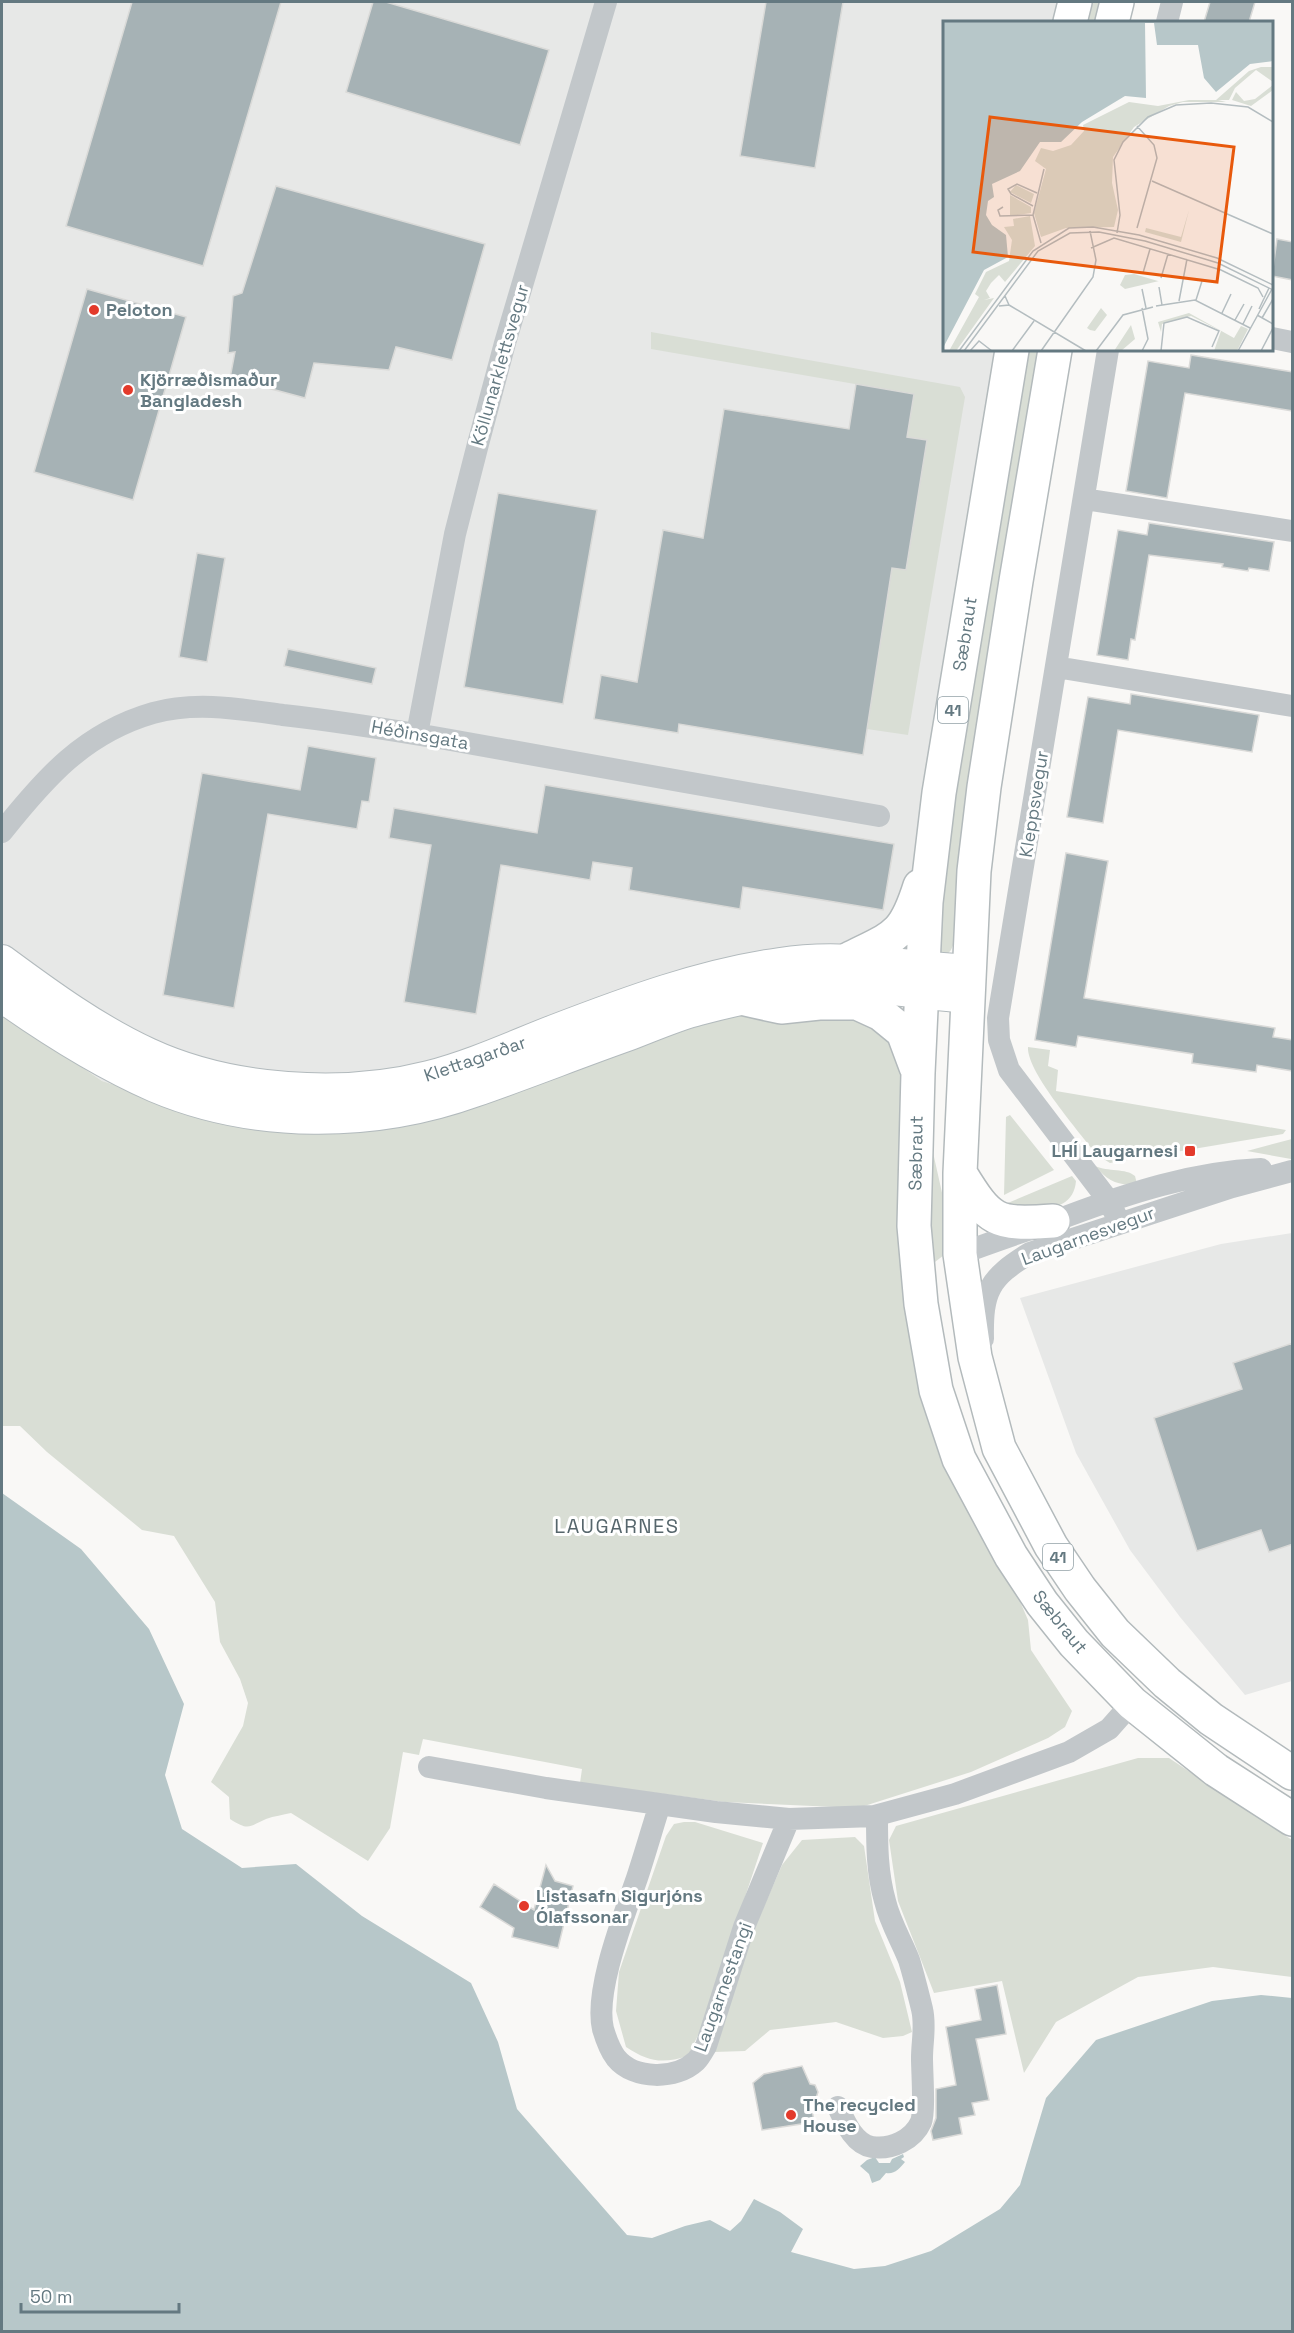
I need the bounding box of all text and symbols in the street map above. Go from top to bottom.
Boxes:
inset map [943,21,1273,351]
street label: Köllunarklettsvegur [465,281,534,448]
place label: Peloton [106,298,173,321]
marker: Peloton [87,303,101,317]
place label: Kjörræðismaður Bangladesh [140,368,277,412]
marker: Kjörræðismaður Bangladesh [121,383,135,397]
street label: Sæbraut [947,595,982,673]
road number: 41 [938,697,968,723]
street label: Héðinsgata [370,715,471,754]
street label: Kleppsvegur [1014,749,1053,859]
street label: Klettagarðar [421,1030,529,1087]
street label: Sæbraut [903,1115,928,1191]
place label: LHÍ Laugarnesi [1051,1139,1178,1162]
marker: LHÍ Laugarnesi [1183,1144,1197,1158]
street label: Laugarnesvegur [1018,1201,1158,1270]
district label: LAUGARNES [554,1513,680,1539]
road number: 41 [1043,1544,1073,1570]
street label: Sæbraut [1028,1585,1093,1658]
place label: Listasafn Sigurjóns Ólafssonar [536,1884,703,1928]
marker: Listasafn Sigurjóns Ólafssonar [517,1899,531,1913]
street label: Laugarnestangi [688,1919,757,2055]
place label: The recycled House [803,2093,916,2137]
marker: The recycled House [784,2108,798,2122]
scale bar [21,2276,178,2314]
text: 50 m [30,2285,72,2308]

